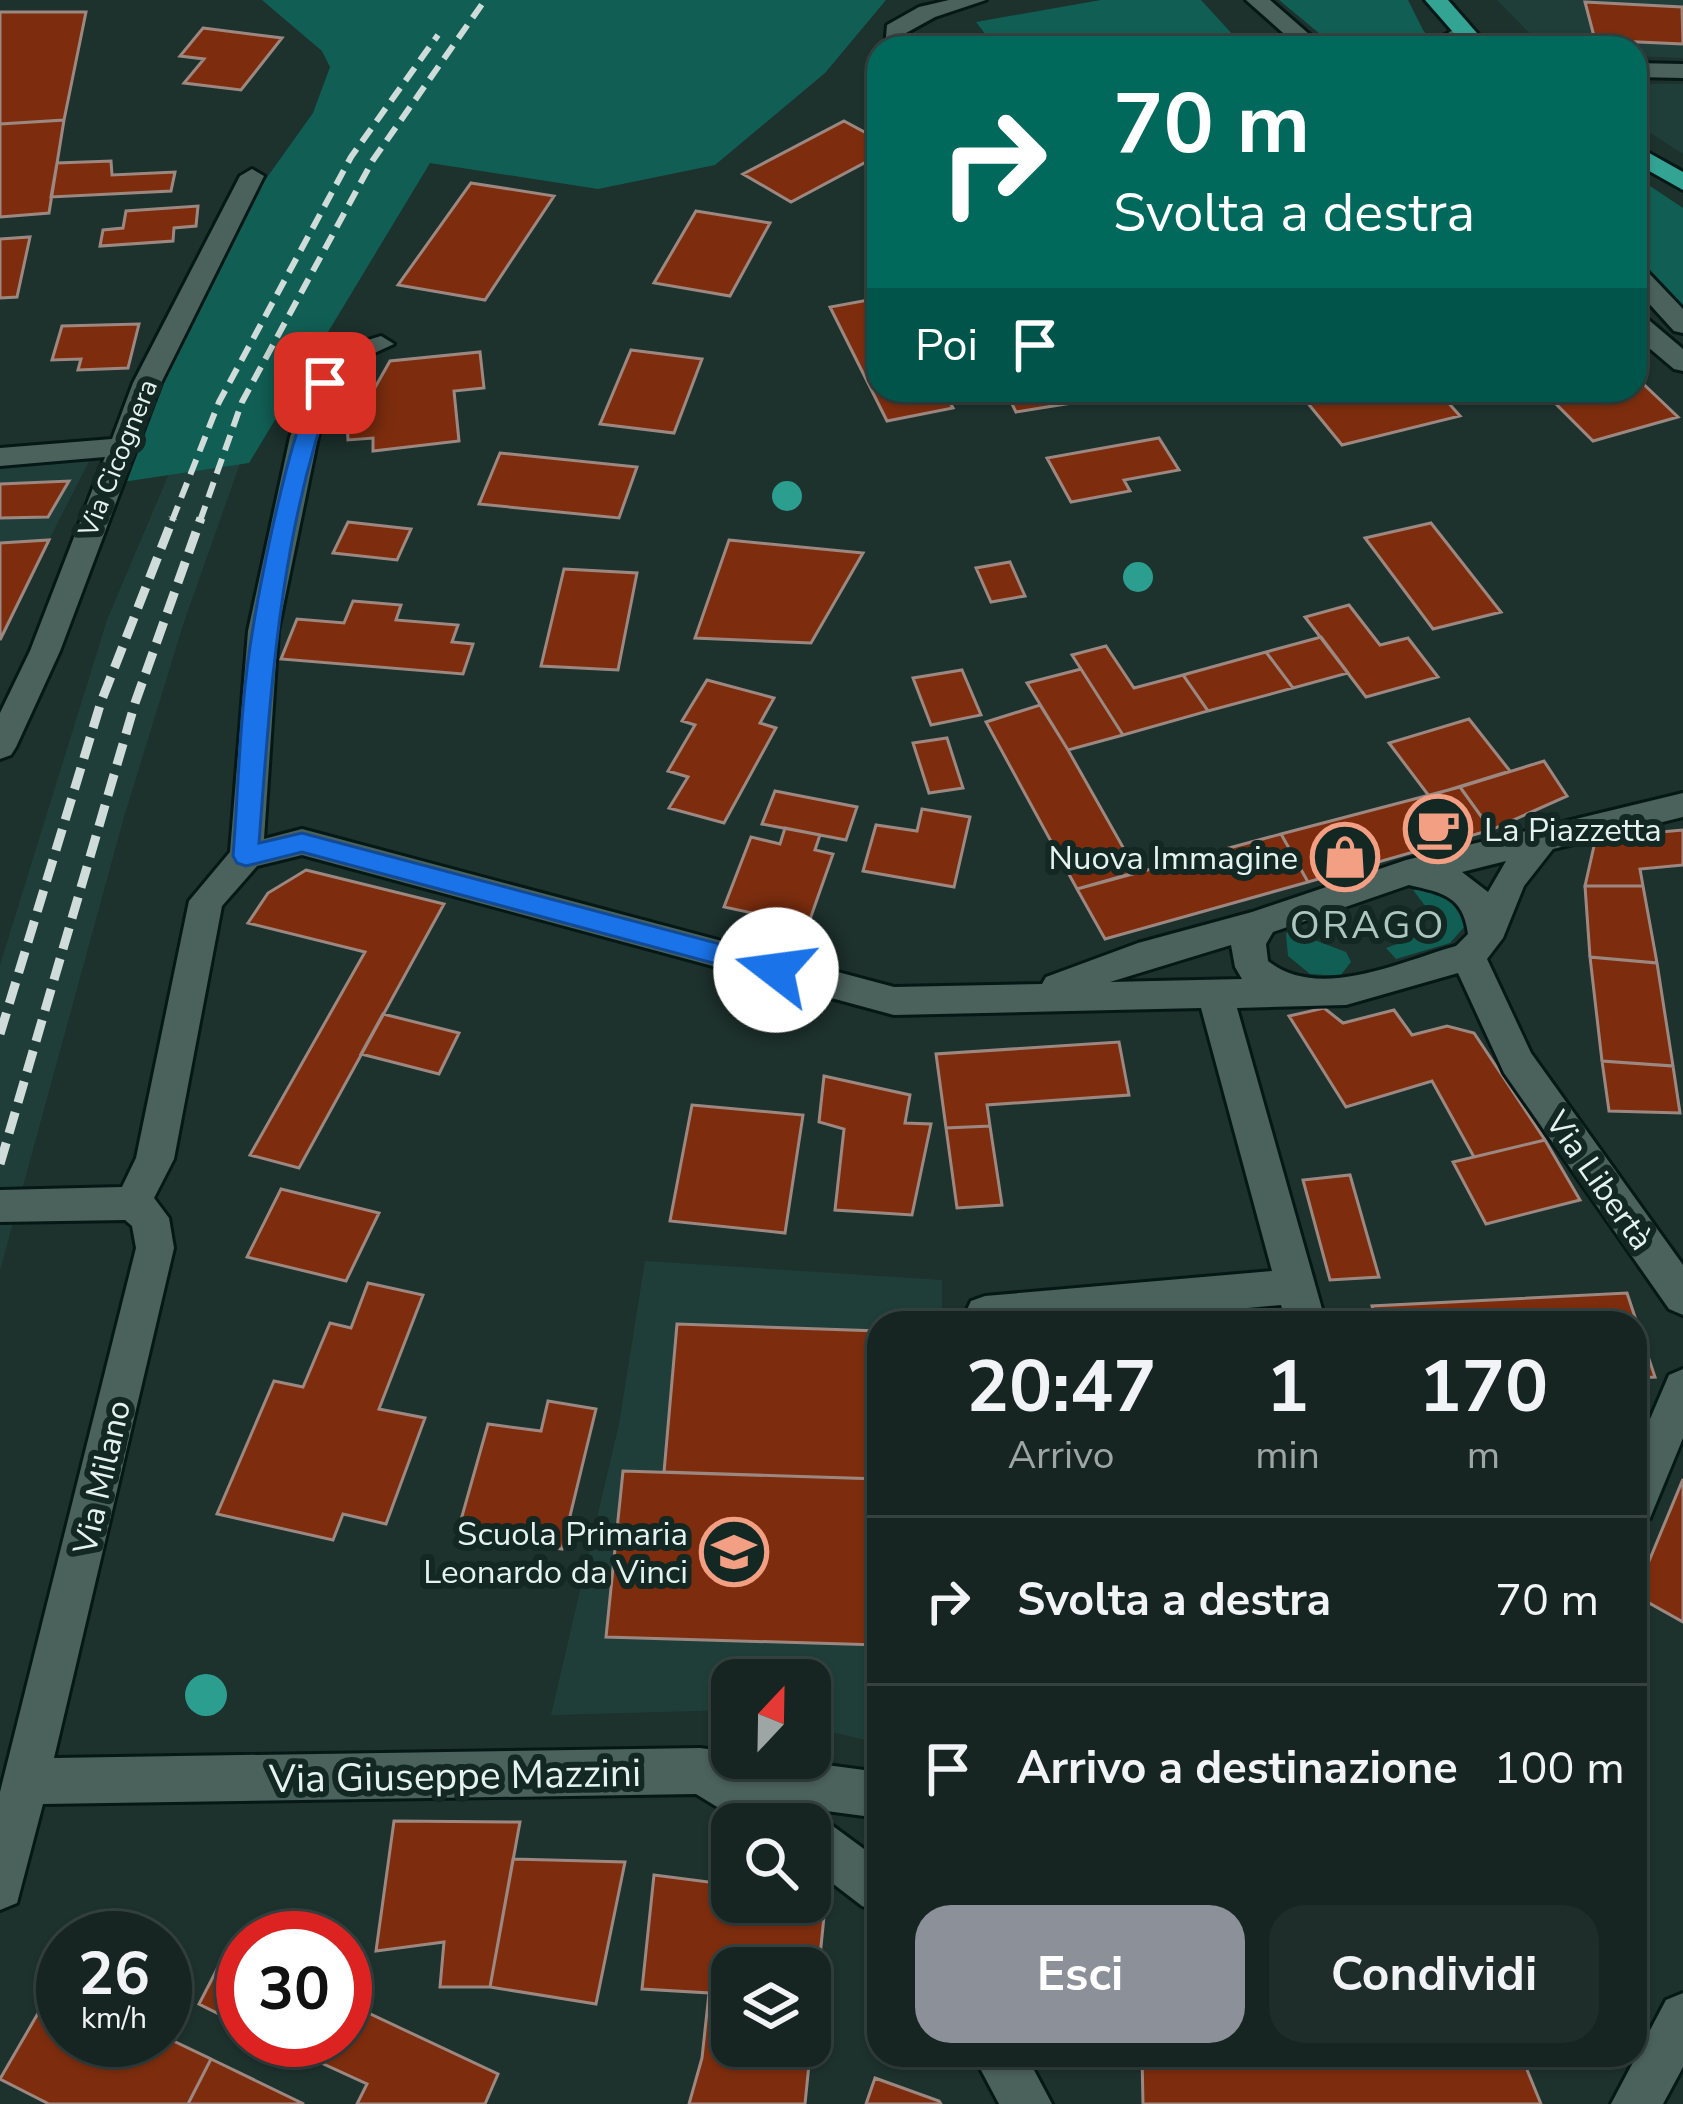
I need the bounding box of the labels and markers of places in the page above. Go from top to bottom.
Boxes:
pin [274,332,376,434]
cafe icon: La Piazzetta [1403,794,1473,864]
place label: La Piazzetta [1484,808,1662,853]
shop icon: Nuova Immagine [1310,822,1380,892]
place label: Nuova Immagine [1049,836,1298,881]
place label: Scuola Primaria Leonardo da Vinci [423,1512,688,1595]
school or university icon: Scuola Primaria Leonardo da Vinci [699,1517,769,1587]

